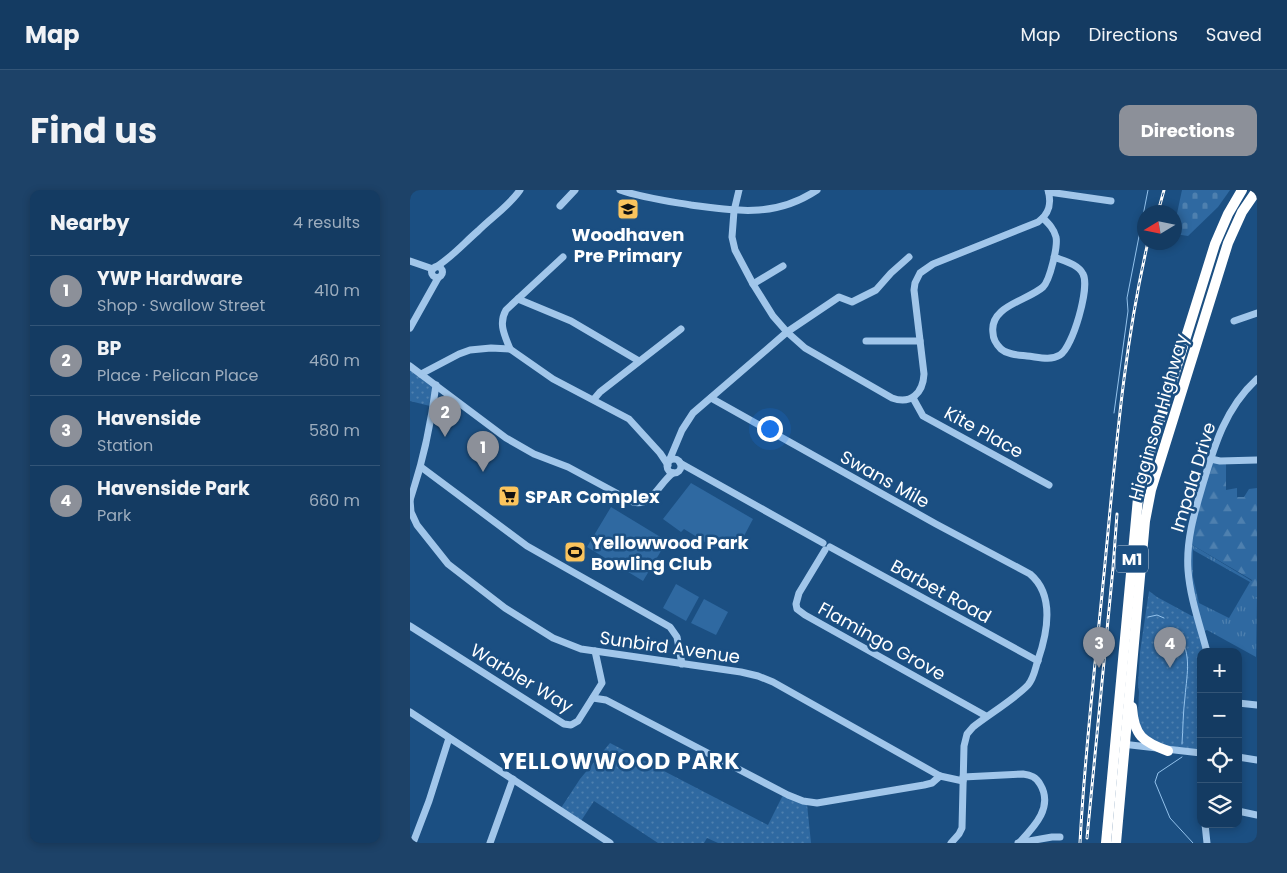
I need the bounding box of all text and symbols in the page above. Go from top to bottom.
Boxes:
text: Map [25,18,80,51]
text: Map [1021,22,1060,47]
text: Directions [1088,22,1178,47]
text: Saved [1206,22,1262,47]
button: Directions [1119,105,1257,156]
text: Find us [30,106,157,155]
school or university icon: Woodhaven Pre Primary [616,197,640,221]
north arrow [1137,205,1182,250]
text: Nearby [50,208,130,237]
text: 4 results [293,211,360,234]
place label: Woodhaven Pre Primary [572,222,684,268]
text: YWP Hardware [97,265,243,292]
text: 1 [63,279,69,302]
text: 410 m [314,279,360,302]
text: Shop · Swallow Street [97,294,265,317]
street label: Higginson Highway [1122,331,1194,503]
text: BP [97,335,121,362]
text: 2 [61,349,71,372]
text: 460 m [309,349,360,372]
text: Place · Pelican Place [97,364,258,387]
pin: 2 [429,396,461,437]
street label: Kite Place [940,400,1028,464]
text: Havenside [97,405,201,432]
your location [757,416,783,442]
text: 3 [61,419,71,442]
text: 580 m [309,419,360,442]
street label: Impala Drive [1164,419,1222,535]
pin: 1 [467,431,499,472]
text: Station [97,434,153,457]
street label: Swans Mile [836,444,934,514]
text: Havenside Park [97,475,250,502]
supermarket icon: SPAR Complex [497,484,521,508]
place label: SPAR Complex [525,484,660,509]
text: 4 [61,489,71,512]
text: 660 m [309,489,360,512]
text: Park [97,504,131,527]
place label: Yellowwood Park Bowling Club [591,530,750,576]
sports icon: Yellowwood Park Bowling Club [563,540,587,564]
road number: M1 [1116,546,1148,572]
street label: Barbet Road [886,553,996,629]
street label: Flamingo Grove [814,596,950,686]
street label: Sunbird Avenue [598,625,742,669]
pin: 3 [1083,627,1115,668]
pin: 4 [1154,627,1186,668]
street label: Warbler Way [466,638,578,718]
map controls [1197,648,1242,828]
button: + [1197,648,1242,693]
button: − [1197,693,1242,738]
button: locate [1197,738,1242,783]
district label: YELLOWWOOD PARK [499,746,741,777]
button: layers [1197,783,1242,828]

